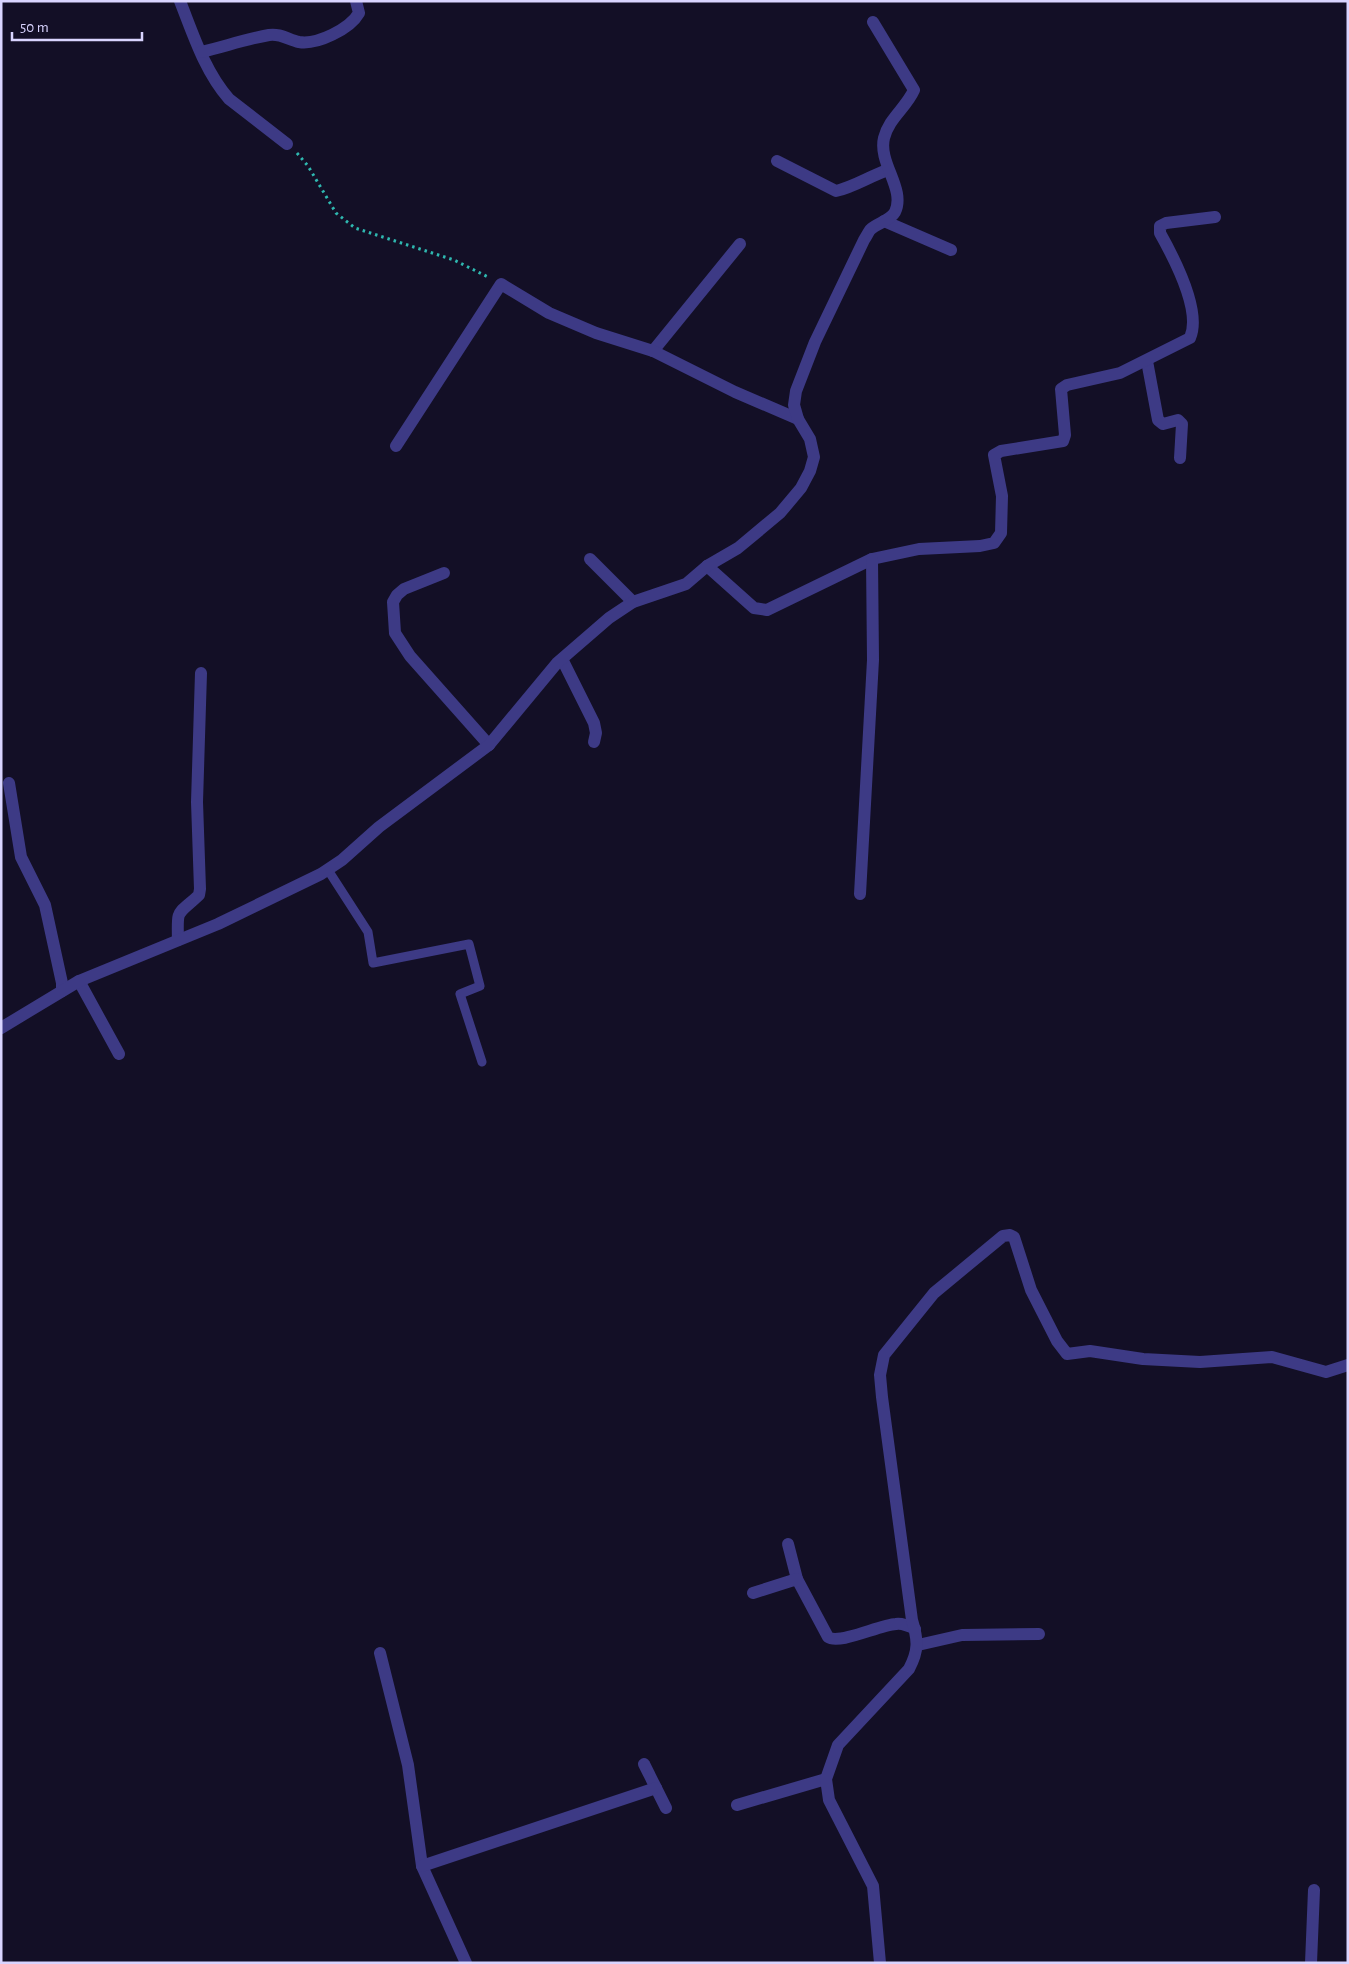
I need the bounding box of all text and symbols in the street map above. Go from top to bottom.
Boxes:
scale bar [12,10,142,42]
text: 50 m [20,20,49,35]

